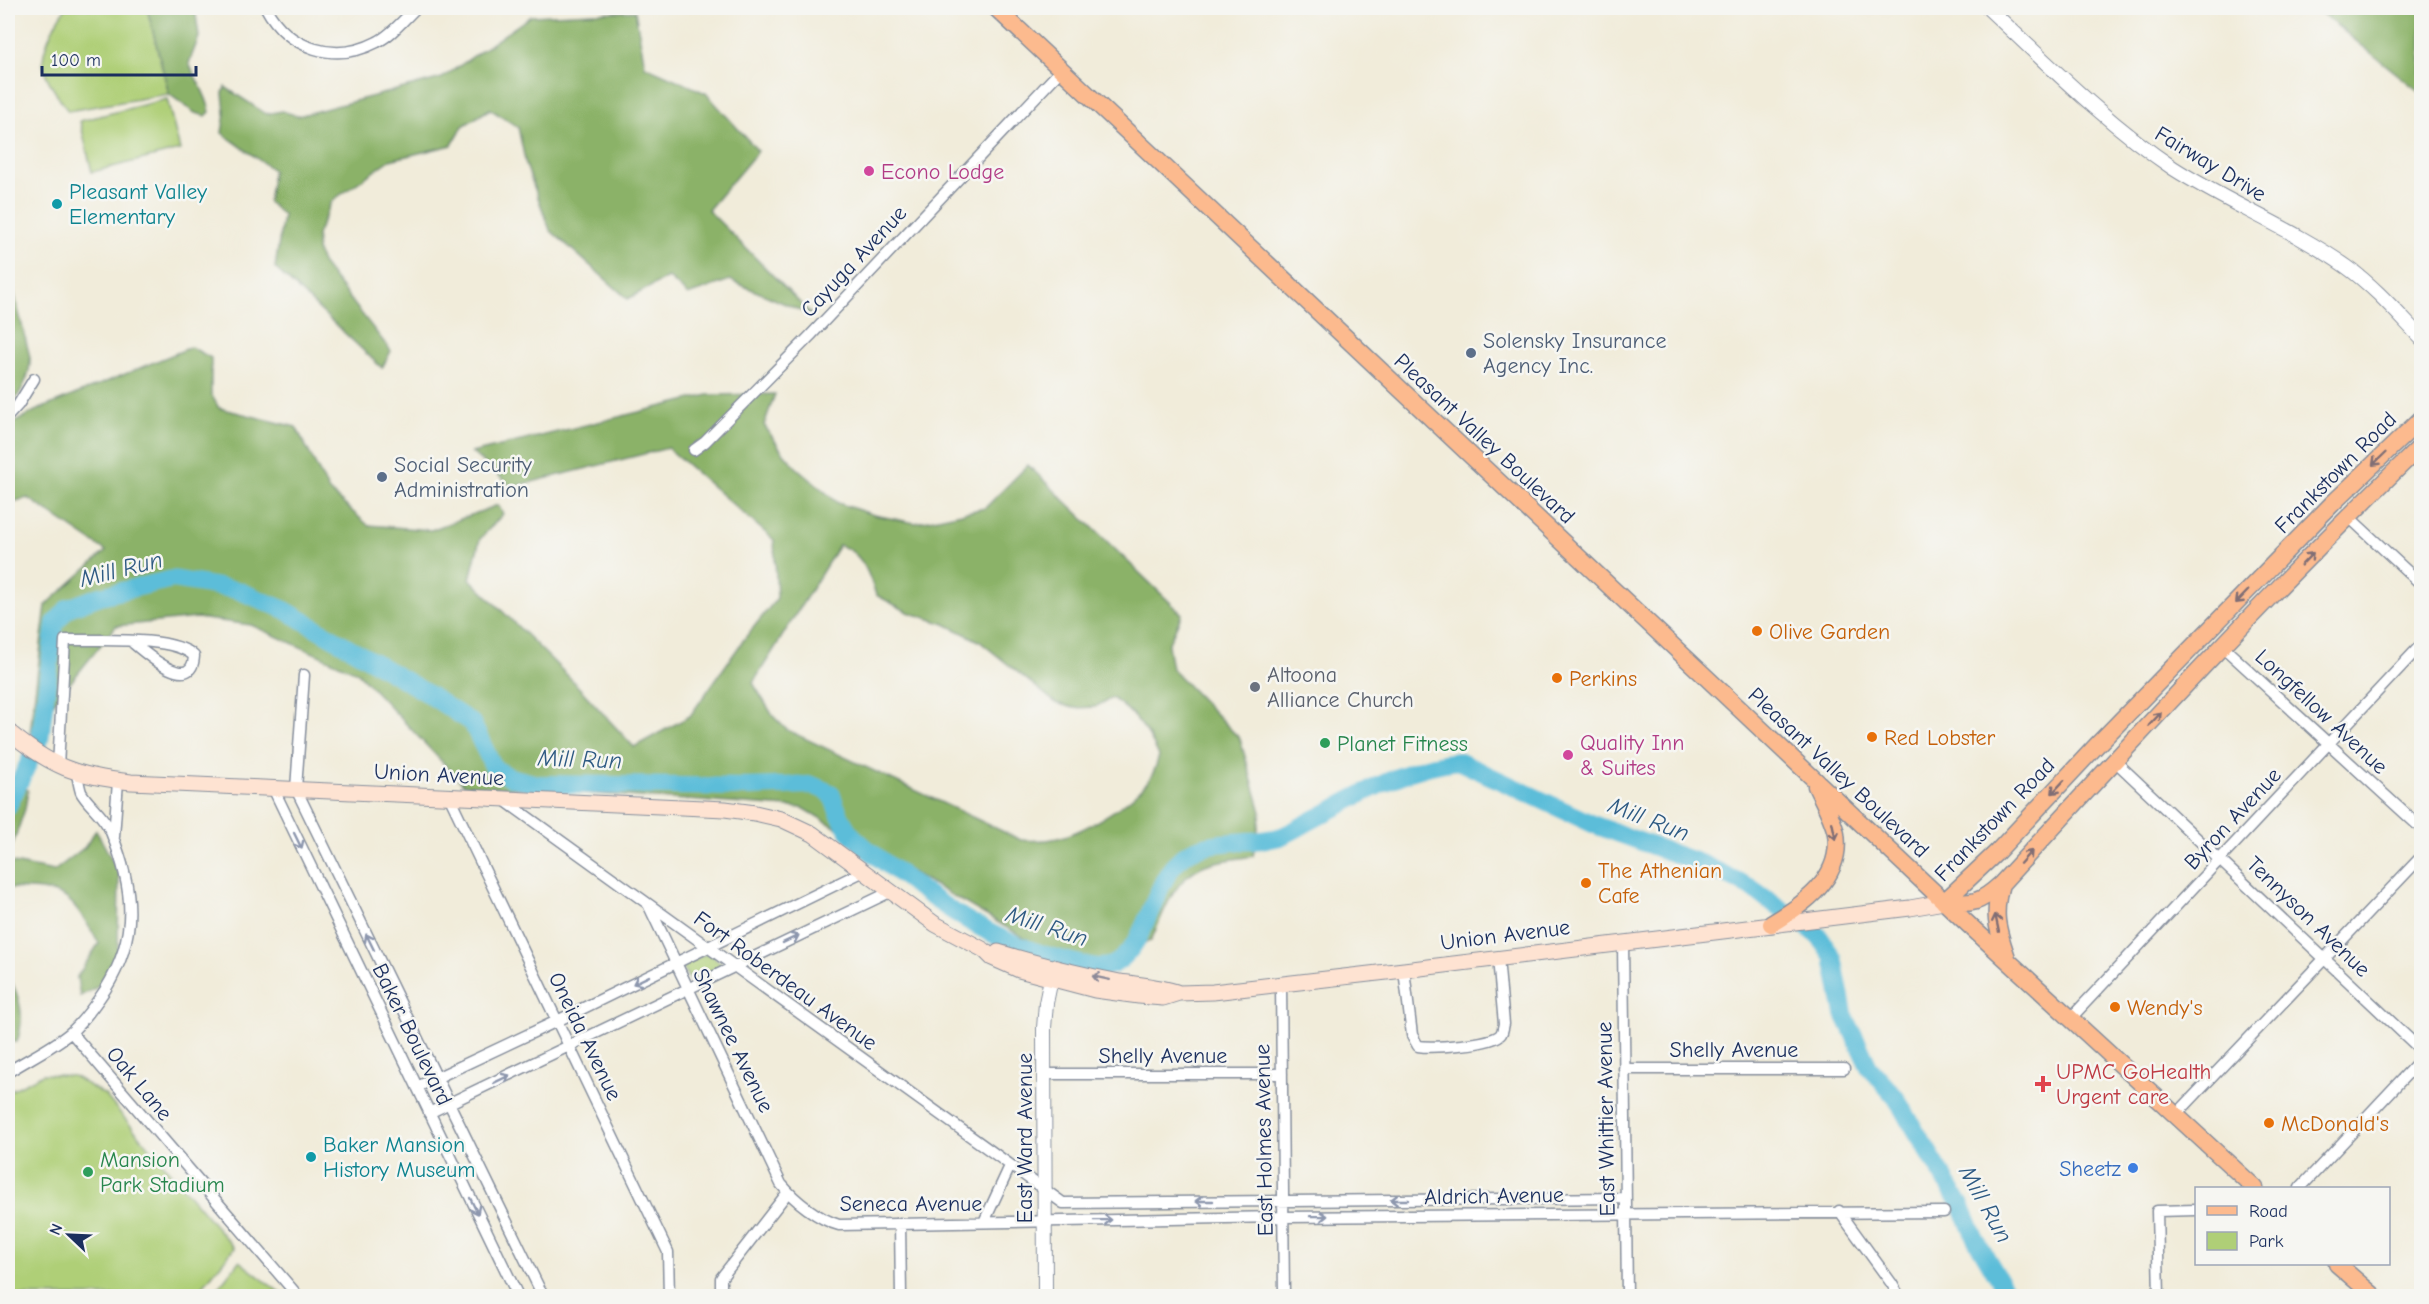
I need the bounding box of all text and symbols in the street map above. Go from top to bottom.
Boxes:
scale bar [42,39,196,77]
text: 100 m [51,50,101,71]
street label: Fairway Drive [2150,120,2271,207]
place label: Econo Lodge [881,159,1004,185]
marker: Econo Lodge [862,164,876,178]
place label: Pleasant Valley Elementary [69,179,207,230]
marker: Pleasant Valley Elementary [50,197,64,211]
street label: Cayuga Avenue [795,200,912,323]
place label: Solensky Insurance Agency Inc. [1483,328,1666,379]
marker: Solensky Insurance Agency Inc. [1464,346,1478,360]
street label: Pleasant Valley Boulevard [1389,348,1580,529]
street label: Frankstown Road [2269,406,2402,539]
one-way arrow [2372,451,2387,466]
place label: Social Security Administration [394,452,532,503]
marker: Social Security Administration [375,470,389,484]
water label: Mill Run [76,545,165,593]
one-way arrow [2299,551,2314,566]
one-way arrow [2235,590,2249,605]
place label: Olive Garden [1769,619,1890,645]
marker: Olive Garden [1750,624,1764,638]
street label: Longfellow Avenue [2250,644,2393,780]
place label: Altoona Alliance Church [1267,662,1414,713]
place label: Perkins [1569,666,1637,692]
marker: Perkins [1550,671,1564,685]
marker: Altoona Alliance Church [1248,680,1262,694]
street label: Pleasant Valley Boulevard [1743,682,1934,863]
one-way arrow [2148,711,2162,726]
place label: Red Lobster [1884,725,1996,751]
place label: Quality Inn & Suites [1580,730,1684,781]
marker: Red Lobster [1865,730,1879,744]
place label: Planet Fitness [1337,731,1468,757]
marker: Planet Fitness [1318,736,1332,750]
water label: Mill Run [536,744,623,774]
marker: Quality Inn & Suites [1561,748,1575,762]
street label: Frankstown Road [1929,753,2060,887]
street label: Union Avenue [373,759,505,791]
street label: Byron Avenue [2179,762,2287,875]
one-way arrow [2051,779,2065,794]
water label: Mill Run [1604,790,1693,847]
one-way arrow [1829,821,1840,840]
one-way arrow [293,831,305,849]
one-way arrow [2019,850,2033,865]
street label: Tennyson Avenue [2241,851,2376,982]
place label: The Athenian Cafe [1598,858,1722,909]
marker: The Athenian Cafe [1579,876,1593,890]
water label: Mill Run [1002,899,1091,952]
street label: Fort Roberdeau Avenue [689,906,882,1056]
street label: Union Avenue [1439,914,1571,956]
one-way arrow [1991,914,2003,933]
one-way arrow [364,933,376,951]
one-way arrow [782,933,800,945]
street label: Baker Boulevard [367,959,458,1110]
street label: Shawnee Avenue [687,964,779,1117]
street label: Oneida Avenue [543,968,627,1105]
one-way arrow [1092,972,1112,983]
one-way arrow [632,974,650,986]
place label: Wendy's [2127,995,2203,1021]
marker: Wendy's [2108,1000,2122,1014]
street label: East Whittier Avenue [1591,1021,1621,1217]
street label: Shelly Avenue [1670,1037,1798,1063]
street label: Oak Lane [101,1041,178,1126]
street label: Shelly Avenue [1099,1043,1227,1069]
street label: East Holmes Avenue [1249,1044,1279,1236]
street label: East Ward Avenue [1012,1053,1038,1223]
place label: UPMC GoHealth Urgent care [2056,1059,2211,1110]
one-way arrow [492,1072,510,1084]
marker: UPMC GoHealth Urgent care [2034,1075,2052,1093]
place label: McDonald's [2281,1111,2389,1137]
marker: McDonald's [2262,1116,2276,1130]
place label: Baker Mansion History Museum [323,1132,475,1183]
place label: Mansion Park Stadium [100,1147,225,1198]
marker: Baker Mansion History Museum [304,1150,318,1164]
place label: Sheetz [2059,1156,2121,1182]
water label: Mill Run [1953,1159,2019,1248]
marker: Sheetz [2126,1161,2140,1175]
marker: Mansion Park Stadium [81,1165,95,1179]
street label: Aldrich Avenue [1424,1182,1564,1210]
legend [2195,1187,2390,1265]
street label: Seneca Avenue [840,1191,982,1217]
one-way arrow [1390,1194,1410,1206]
one-way arrow [1195,1195,1215,1207]
one-way arrow [468,1196,480,1214]
text: Road [2249,1201,2288,1222]
north arrow [39,1205,99,1265]
one-way arrow [1309,1210,1329,1222]
one-way arrow [1093,1214,1113,1226]
text: N [46,1221,66,1238]
text: Park [2249,1231,2284,1252]

